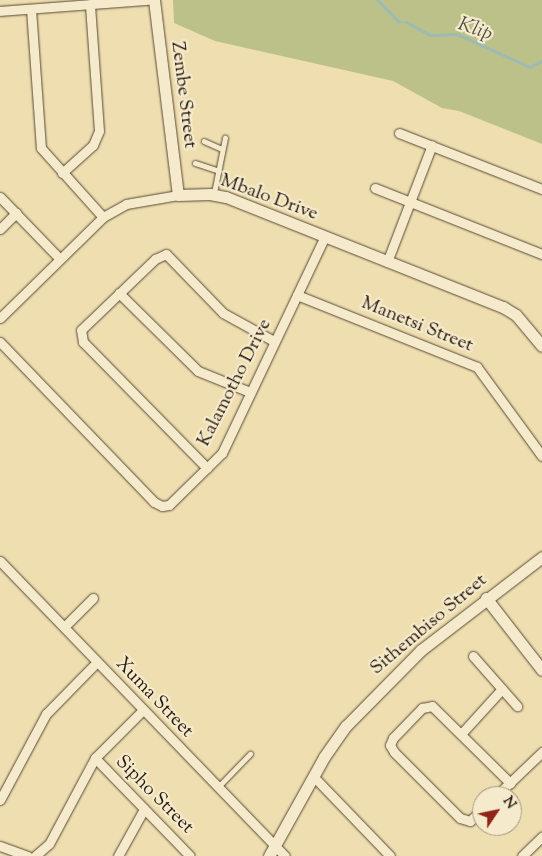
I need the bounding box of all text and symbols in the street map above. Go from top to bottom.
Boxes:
water label: Klip [455,13,495,47]
street label: Zembe Street [165,40,201,150]
street label: Mbalo Drive [217,170,321,226]
street label: Manetsi Street [358,292,476,358]
street label: Kalamotho Drive [193,315,277,451]
street label: Sithembiso Street [366,570,492,680]
street label: Xuma Street [110,653,198,743]
street label: Sipho Street [110,751,198,839]
north arrow [472,786,522,836]
text: N [497,793,520,813]

